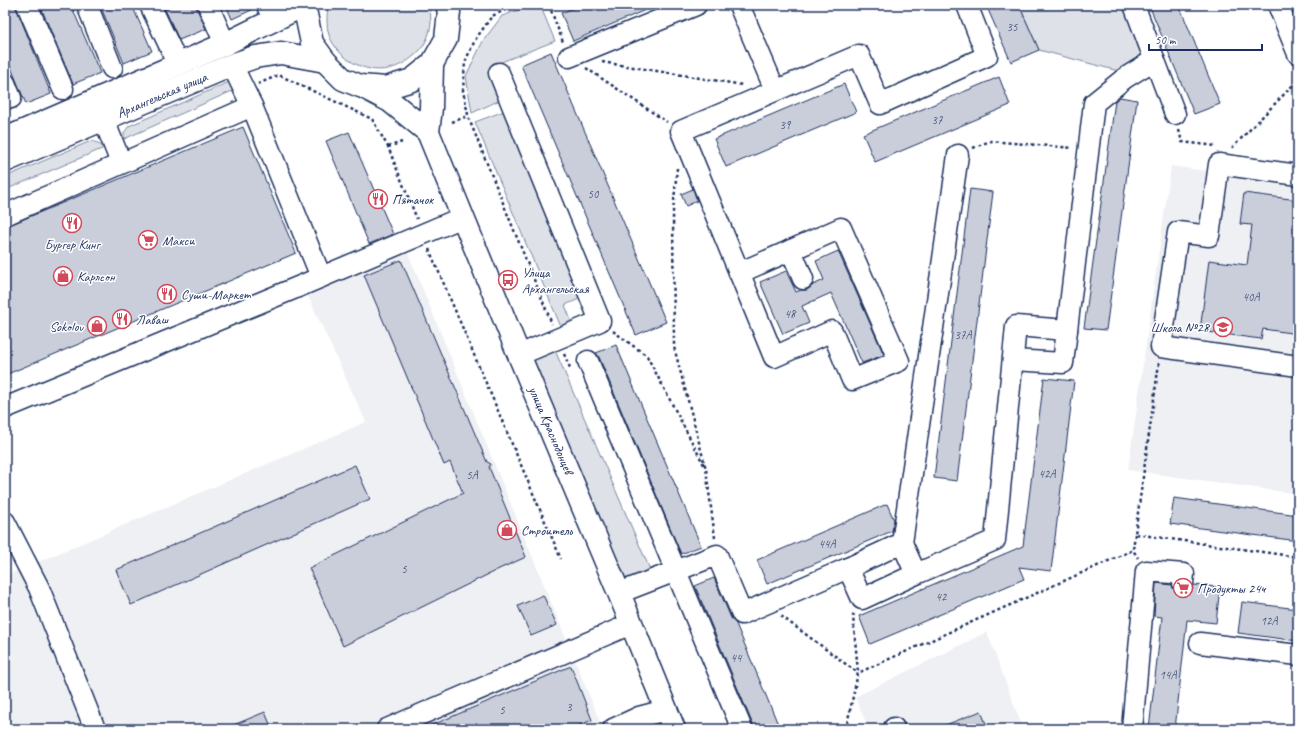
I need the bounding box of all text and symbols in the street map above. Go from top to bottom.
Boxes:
house number: 35 [1007,19,1018,35]
scale bar [1149,26,1262,52]
text: 50 m [1155,32,1177,48]
street label: Архангельская улица [114,68,211,122]
house number: 37 [932,112,943,128]
house number: 39 [780,117,792,133]
house number: 50 [588,186,600,202]
restaurant icon: Пятачок [367,188,389,210]
place label: Пятачок [392,191,434,208]
restaurant icon: Бургер Кинг [61,212,83,234]
supermarket icon: Макси [137,229,159,251]
place label: Макси [162,232,195,249]
place label: Бургер Кинг [45,236,101,253]
place label: Улица Архангельская [522,264,590,297]
shop icon: Карлсон [52,265,74,287]
place label: Карлсон [77,268,116,285]
bus stop icon: Улица Архангельская [497,269,519,291]
restaurant icon: Суши-Маркет [156,283,178,305]
place label: Суши-Маркет [181,286,252,303]
house number: 40А [1243,289,1260,305]
house number: 48 [785,306,797,322]
restaurant icon: Лаваш [111,308,133,330]
place label: Лаваш [136,311,169,328]
shop icon: Sokolov [86,315,108,337]
school or university icon: Школа №28 [1212,316,1234,338]
place label: Sokolov [49,318,84,335]
place label: Школа №28 [1151,319,1211,336]
house number: 37А [955,327,972,343]
street label: улица Краснодонцев [524,383,578,479]
house number: 42А [1039,466,1056,482]
house number: 5А [466,467,479,483]
shop icon: Строитель [496,519,518,541]
place label: Строитель [521,522,574,539]
house number: 44А [819,536,836,552]
house number: 5 [401,561,407,577]
supermarket icon: Продукты 24ч [1172,577,1194,599]
place label: Продукты 24ч [1197,580,1267,597]
house number: 42 [936,589,948,605]
house number: 12А [1261,613,1278,629]
house number: 44 [731,650,743,666]
house number: 14А [1160,667,1177,683]
house number: 3 [566,699,573,715]
house number: 5 [499,702,505,718]

